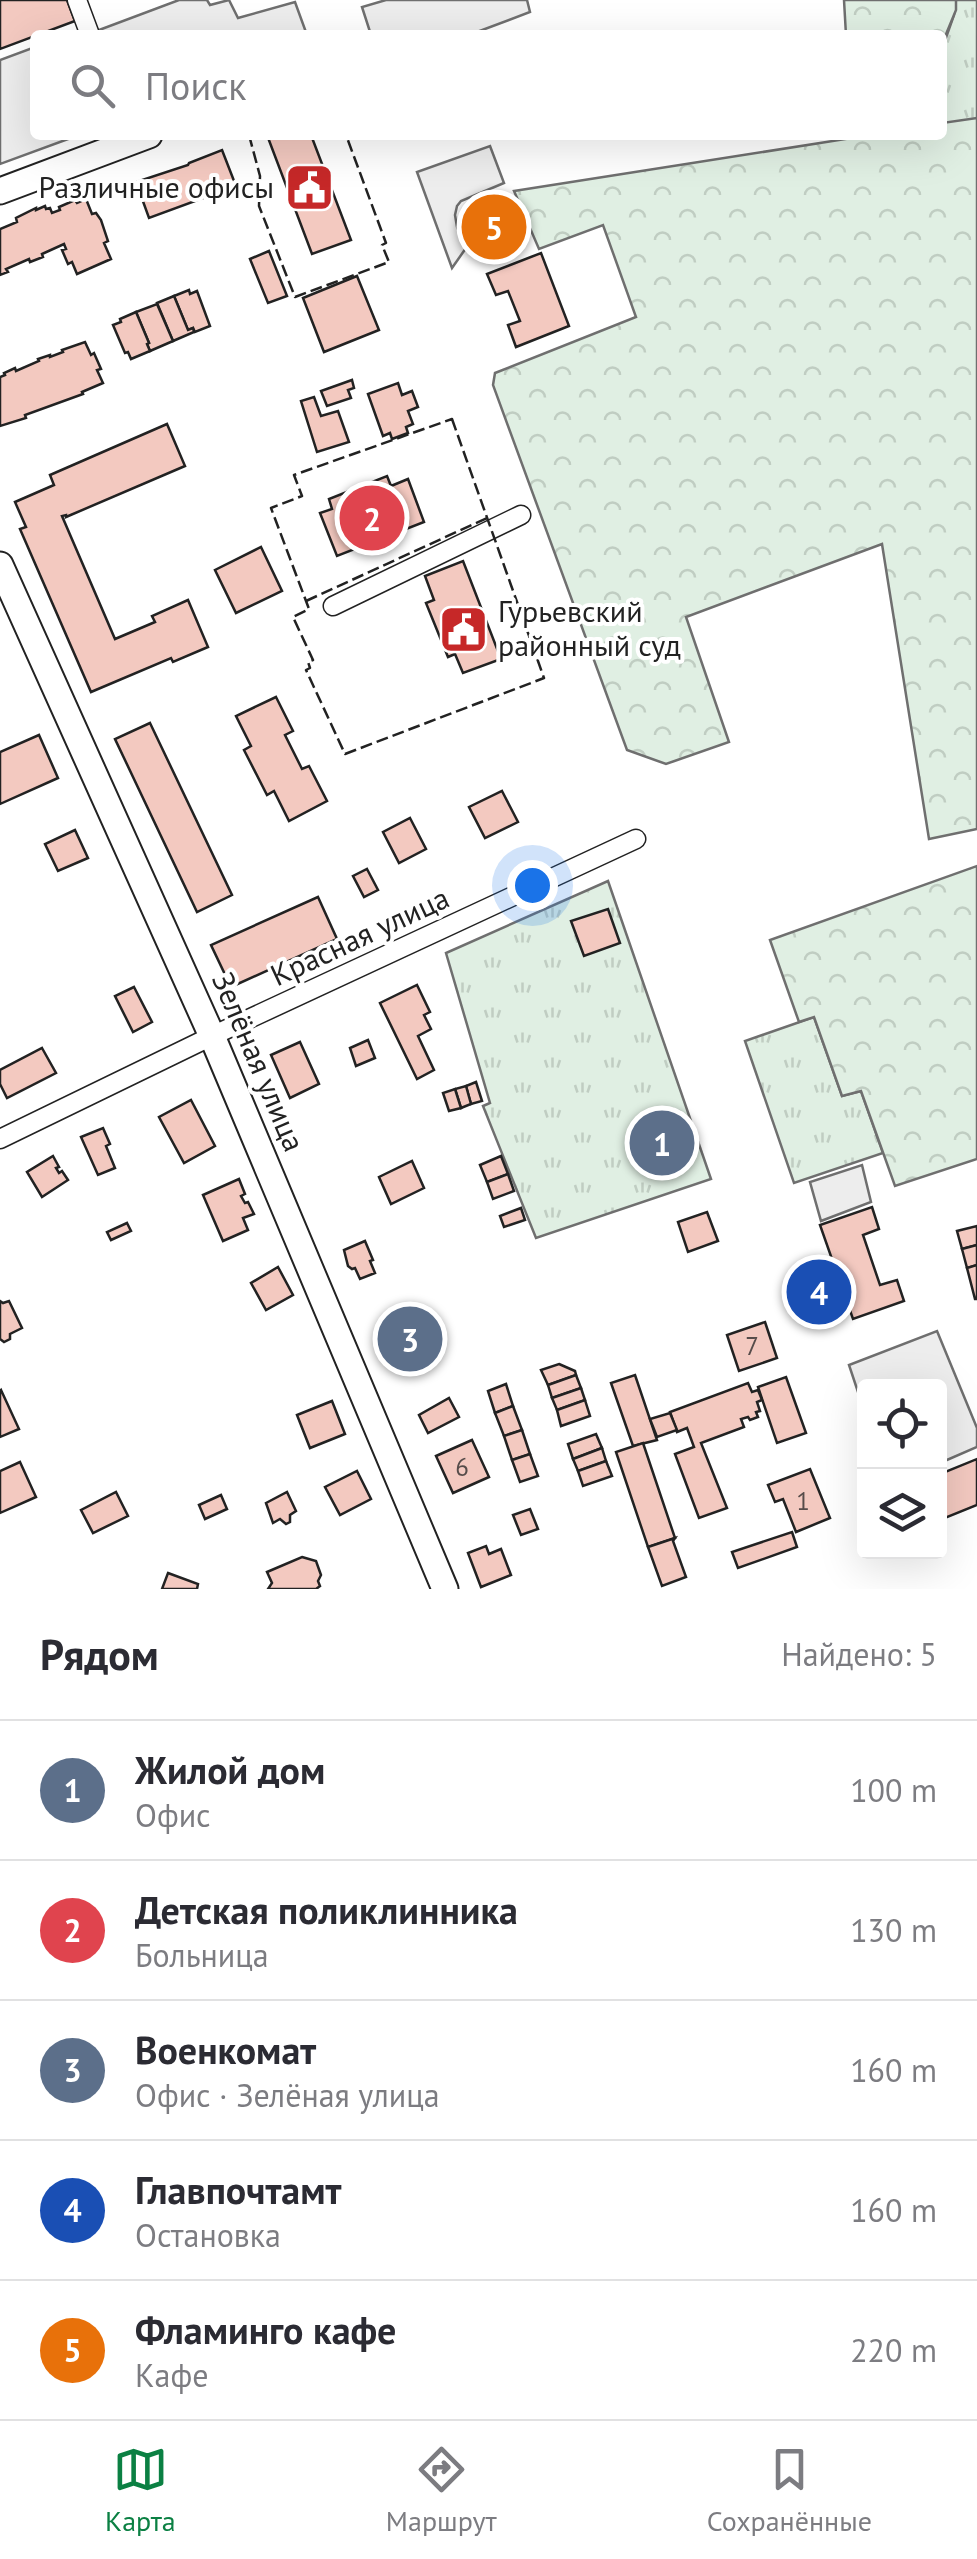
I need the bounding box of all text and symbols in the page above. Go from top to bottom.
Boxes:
search box [30,30,947,140]
icon: search [65,58,120,113]
text: Поиск [145,61,246,110]
public building icon: Различные офисы [283,162,335,214]
place label: Различные офисы [39,167,274,206]
pin: 5 [462,190,526,264]
pin: 2 [340,480,404,556]
place label: Гурьевский районный суд [498,591,681,664]
public building icon: Гурьевский районный суд [437,603,489,655]
your location [507,860,558,911]
street label: Красная улица [264,877,455,994]
street label: Зелёная улица [204,966,315,1157]
pin: 1 [630,1106,694,1180]
pin: 4 [786,1254,852,1330]
pin: 3 [378,1302,442,1376]
house number: 7 [745,1330,759,1362]
map controls [857,1379,947,1559]
button: locate [857,1379,947,1469]
house number: 6 [455,1451,469,1483]
button: layers [857,1469,947,1559]
house number: 1 [796,1485,810,1517]
text: Рядом [40,1627,159,1682]
text: Найдено: 5 [781,1633,937,1675]
text: Жилой дом [135,1745,325,1794]
text: 1 [63,1769,82,1811]
text: 100 m [850,1769,937,1811]
text: Офис [135,1794,211,1836]
text: Детская поликлинника [135,1885,518,1934]
text: 2 [63,1909,82,1951]
text: 130 m [850,1909,937,1951]
text: Больница [135,1934,269,1976]
text: Военкомат [135,2025,316,2074]
text: 3 [63,2049,82,2091]
text: 160 m [850,2049,937,2091]
text: Офис · Зелёная улица [135,2074,440,2116]
text: Главпочтамт [135,2165,341,2214]
text: 4 [63,2189,82,2231]
text: 160 m [850,2189,937,2231]
text: Остановка [135,2214,281,2256]
text: Фламинго кафе [135,2305,396,2354]
text: 5 [63,2329,82,2371]
text: 220 m [850,2329,937,2371]
text: Кафе [135,2354,208,2396]
tab: Карта [105,2442,176,2539]
tab: Маршрут [386,2442,497,2539]
tab: Сохранённые [707,2442,872,2539]

